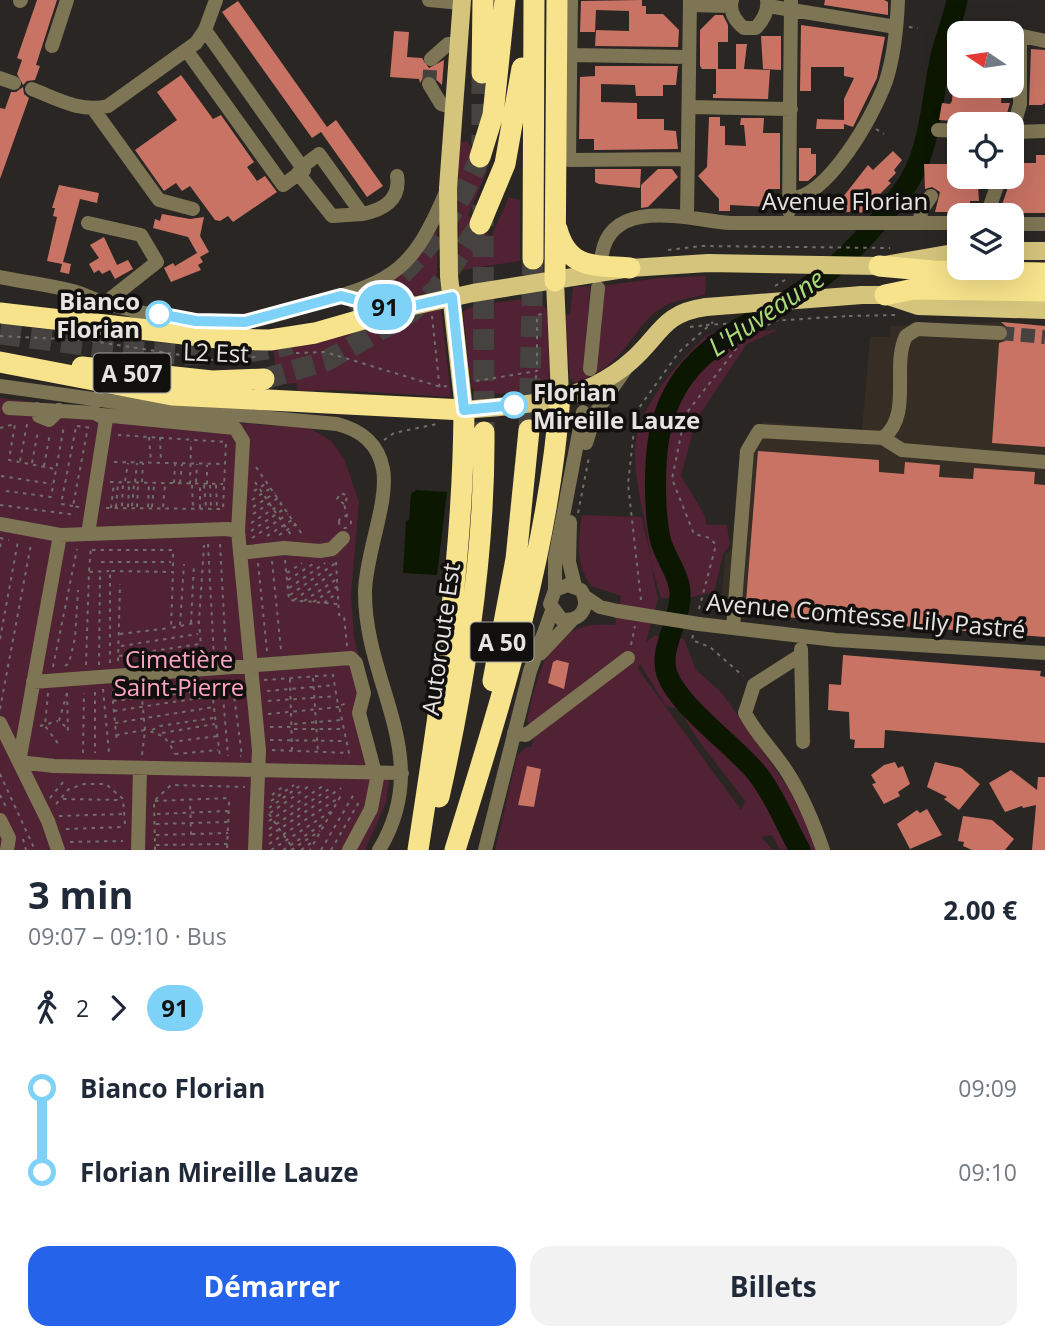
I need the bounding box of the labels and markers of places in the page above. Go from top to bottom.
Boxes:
place label: Bianco Florian [56,284,140,345]
marker: Bianco Florian [146,301,172,327]
place label: Florian Mireille Lauze [533,375,700,436]
marker: Florian Mireille Lauze [501,392,527,418]

